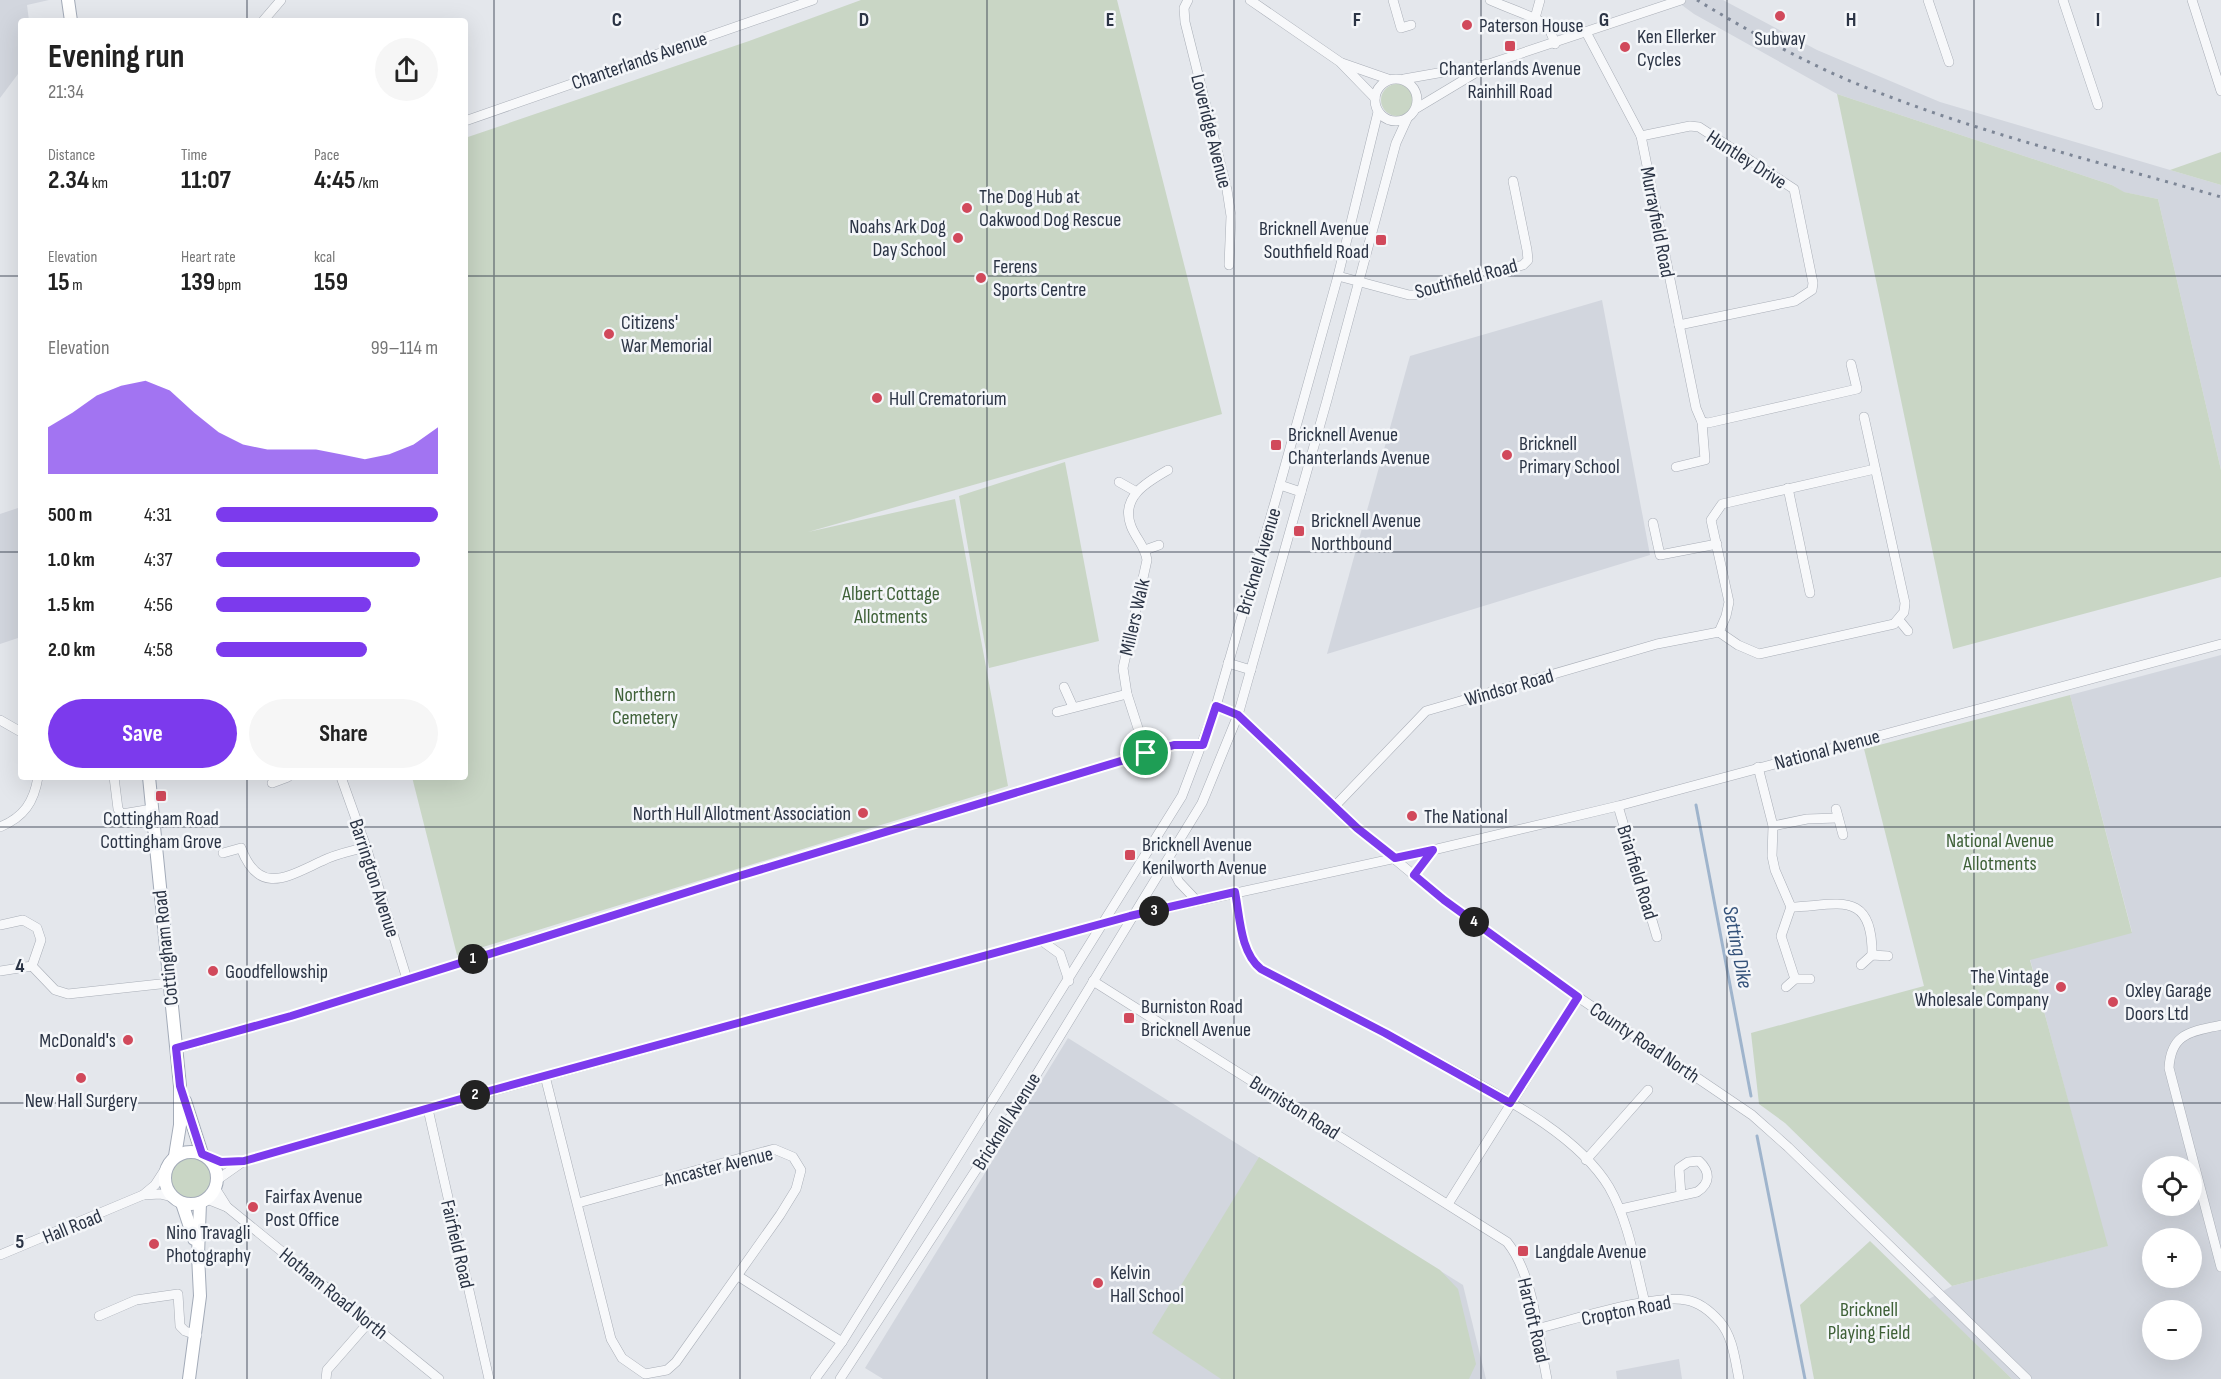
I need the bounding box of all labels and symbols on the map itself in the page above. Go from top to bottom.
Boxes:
text: C [612,8,622,32]
text: D [859,8,869,32]
text: E [1106,8,1114,32]
text: F [1353,8,1361,32]
text: G [1599,8,1609,32]
text: H [1846,8,1856,32]
text: I [2096,8,2100,32]
marker: Subway [1773,9,1787,23]
place label: Paterson House [1479,14,1584,38]
marker: Paterson House [1460,18,1474,32]
place label: Ken Ellerker Cycles [1637,25,1716,72]
street label: Chanterlands Avenue [568,26,710,95]
place label: Subway [1754,27,1806,51]
marker: Chanterlands Avenue Rainhill Road [1503,39,1517,53]
marker: Ken Ellerker Cycles [1618,40,1632,54]
place label: Chanterlands Avenue Rainhill Road [1439,57,1581,104]
street label: Loveridge Avenue [1185,72,1237,191]
street label: Huntley Drive [1702,125,1791,195]
street label: Murrayfield Road [1635,165,1680,280]
place label: The Dog Hub at Oakwood Dog Rescue [979,185,1121,232]
marker: The Dog Hub at Oakwood Dog Rescue [960,201,974,215]
place label: Noahs Ark Dog Day School [849,215,946,262]
place label: Bricknell Avenue Southfield Road [1259,217,1369,264]
marker: Noahs Ark Dog Day School [951,231,965,245]
marker: Bricknell Avenue Southfield Road [1374,233,1388,247]
street label: Southfield Road [1412,254,1520,304]
place label: Ferens Sports Centre [993,255,1086,302]
marker: Ferens Sports Centre [974,271,988,285]
place label: Citizens' War Memorial [621,311,712,358]
marker: Citizens' War Memorial [602,327,616,341]
place label: Hull Crematorium [889,387,1007,411]
marker: Hull Crematorium [870,391,884,405]
place label: Bricknell Avenue Chanterlands Avenue [1288,423,1430,470]
place label: Bricknell Primary School [1519,432,1620,479]
marker: Bricknell Avenue Chanterlands Avenue [1269,438,1283,452]
marker: Bricknell Primary School [1500,448,1514,462]
street label: Bricknell Avenue [1231,505,1287,617]
place label: Bricknell Avenue Northbound [1311,509,1421,556]
marker: Bricknell Avenue Northbound [1292,524,1306,538]
street label: Millers Walk [1114,576,1156,658]
park label: Albert Cottage Allotments [841,582,940,629]
street label: Windsor Road [1462,664,1557,712]
park label: Northern Cemetery [612,683,678,730]
street label: National Avenue [1772,724,1883,776]
pin [1120,727,1171,778]
marker: Cottingham Road Cottingham Grove [154,789,168,803]
place label: North Hull Allotment Association [633,802,851,826]
place label: The National [1424,805,1508,829]
marker: North Hull Allotment Association [856,806,870,820]
place label: Cottingham Road Cottingham Grove [100,807,222,854]
marker: The National [1405,809,1419,823]
street label: Barrington Avenue [344,816,404,941]
street label: Briarfield Road [1611,822,1663,922]
park label: National Avenue Allotments [1946,829,2054,876]
place label: Bricknell Avenue Kenilworth Avenue [1142,833,1267,880]
marker: Bricknell Avenue Kenilworth Avenue [1123,848,1137,862]
street label: Cottingham Road [148,889,184,1007]
pin: 3 [1139,896,1169,926]
water label: Setting Dike [1717,904,1758,991]
pin: 4 [1459,907,1489,937]
pin: 1 [458,944,488,974]
text: 4 [15,954,25,978]
place label: Goodfellowship [225,960,328,984]
marker: Goodfellowship [206,964,220,978]
place label: The Vintage Wholesale Company [1915,965,2049,1012]
place label: Oxley Garage Doors Ltd [2125,979,2212,1026]
marker: The Vintage Wholesale Company [2054,980,2068,994]
place label: Burniston Road Bricknell Avenue [1141,995,1251,1042]
marker: Oxley Garage Doors Ltd [2106,995,2120,1009]
street label: County Road North [1585,997,1704,1088]
marker: Burniston Road Bricknell Avenue [1122,1011,1136,1025]
place label: McDonald's [39,1029,116,1053]
marker: McDonald's [121,1033,135,1047]
street label: Bricknell Avenue [967,1068,1046,1175]
marker: New Hall Surgery [74,1071,88,1085]
street label: Burniston Road [1245,1071,1344,1145]
pin: 2 [460,1080,490,1110]
place label: New Hall Surgery [25,1089,138,1113]
street label: Ancaster Avenue [660,1142,775,1192]
place label: Fairfax Avenue Post Office [265,1185,362,1232]
street label: Fairfield Road [435,1198,479,1291]
marker: Fairfax Avenue Post Office [246,1200,260,1214]
street label: Hall Road [39,1204,106,1250]
place label: Nino Travagli Photography [166,1221,251,1268]
text: 5 [16,1230,25,1254]
marker: Nino Travagli Photography [147,1237,161,1251]
place label: Langdale Avenue [1535,1240,1646,1264]
street label: Hotham Road North [274,1243,392,1345]
marker: Langdale Avenue [1516,1244,1530,1258]
place label: Kelvin Hall School [1110,1261,1184,1308]
street label: Hartoft Road [1512,1275,1554,1365]
marker: Kelvin Hall School [1091,1276,1105,1290]
street label: Cropton Road [1579,1291,1673,1331]
park label: Bricknell Playing Field [1828,1298,1910,1345]

